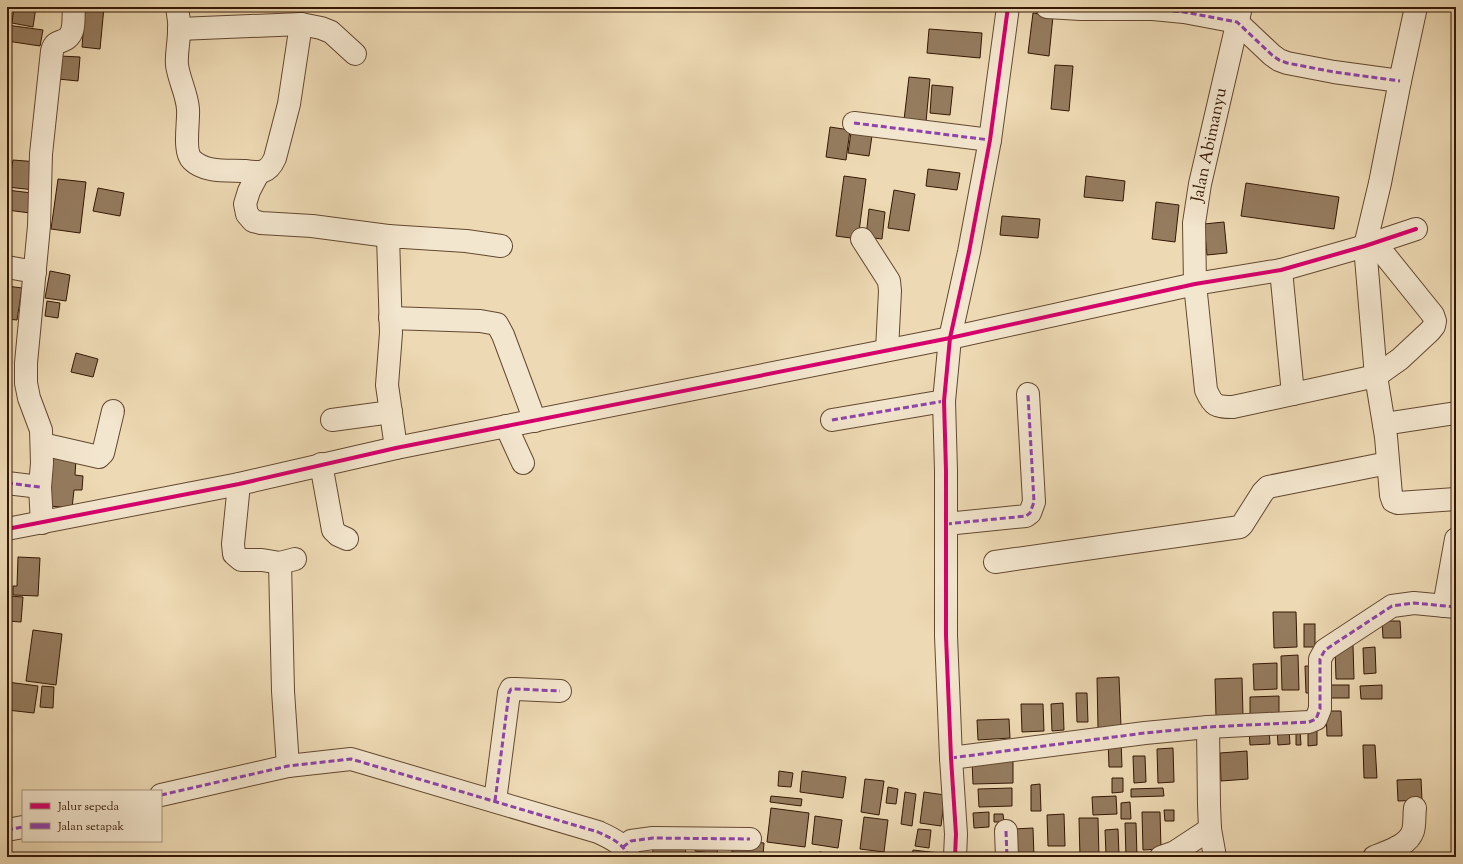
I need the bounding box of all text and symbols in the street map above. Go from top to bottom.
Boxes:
street label: Jalan Abimanyu [1186,85,1234,205]
legend [22,790,162,842]
text: Jalur sepeda [57,798,119,816]
text: Jalan setapak [57,818,124,836]

